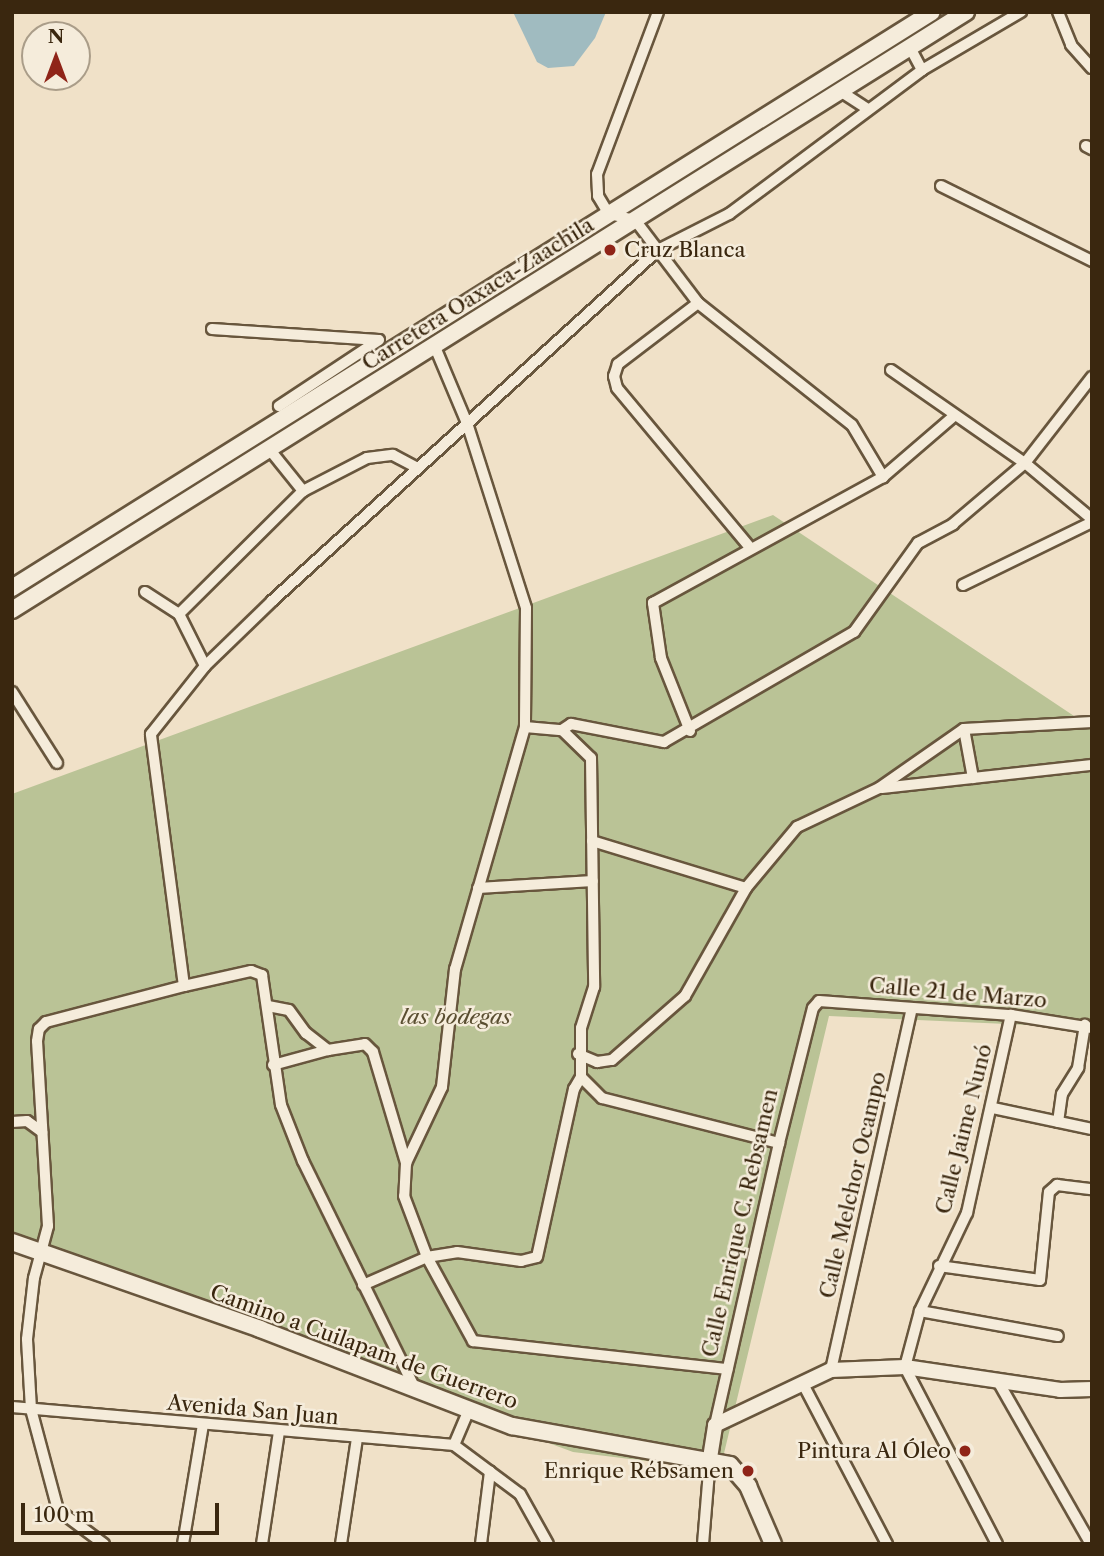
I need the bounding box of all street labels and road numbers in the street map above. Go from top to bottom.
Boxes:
street label: Carretera Oaxaca-Zaachila [357,212,599,376]
street label: Calle 21 de Marzo [868,973,1048,1013]
street label: Calle Jaime Nunó [931,1041,997,1217]
street label: Calle Melchor Ocampo [815,1069,891,1301]
street label: Calle Enrique C. Rebsamen [697,1086,783,1360]
street label: Camino a Cuilapam de Guerrero [207,1279,521,1415]
street label: Avenida San Juan [166,1390,340,1430]

